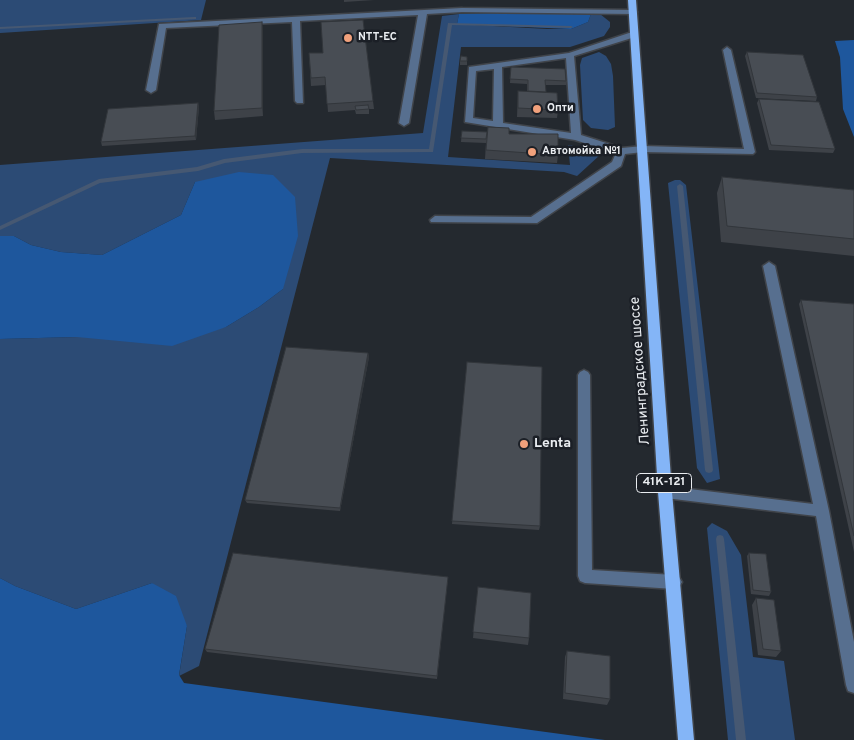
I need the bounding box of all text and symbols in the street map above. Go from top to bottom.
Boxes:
place label: NTT-EC [358,31,397,45]
marker: NTT-EC [342,32,354,44]
place label: Опти [547,102,574,116]
marker: Опти [531,103,543,115]
place label: Автомойка №1 [542,145,621,159]
marker: Автомойка №1 [526,146,538,158]
street label: Ленинградское шоссе [627,296,655,446]
place label: Lenta [534,436,571,452]
marker: Lenta [518,438,530,450]
road number: 41К-121 [636,473,692,492]

